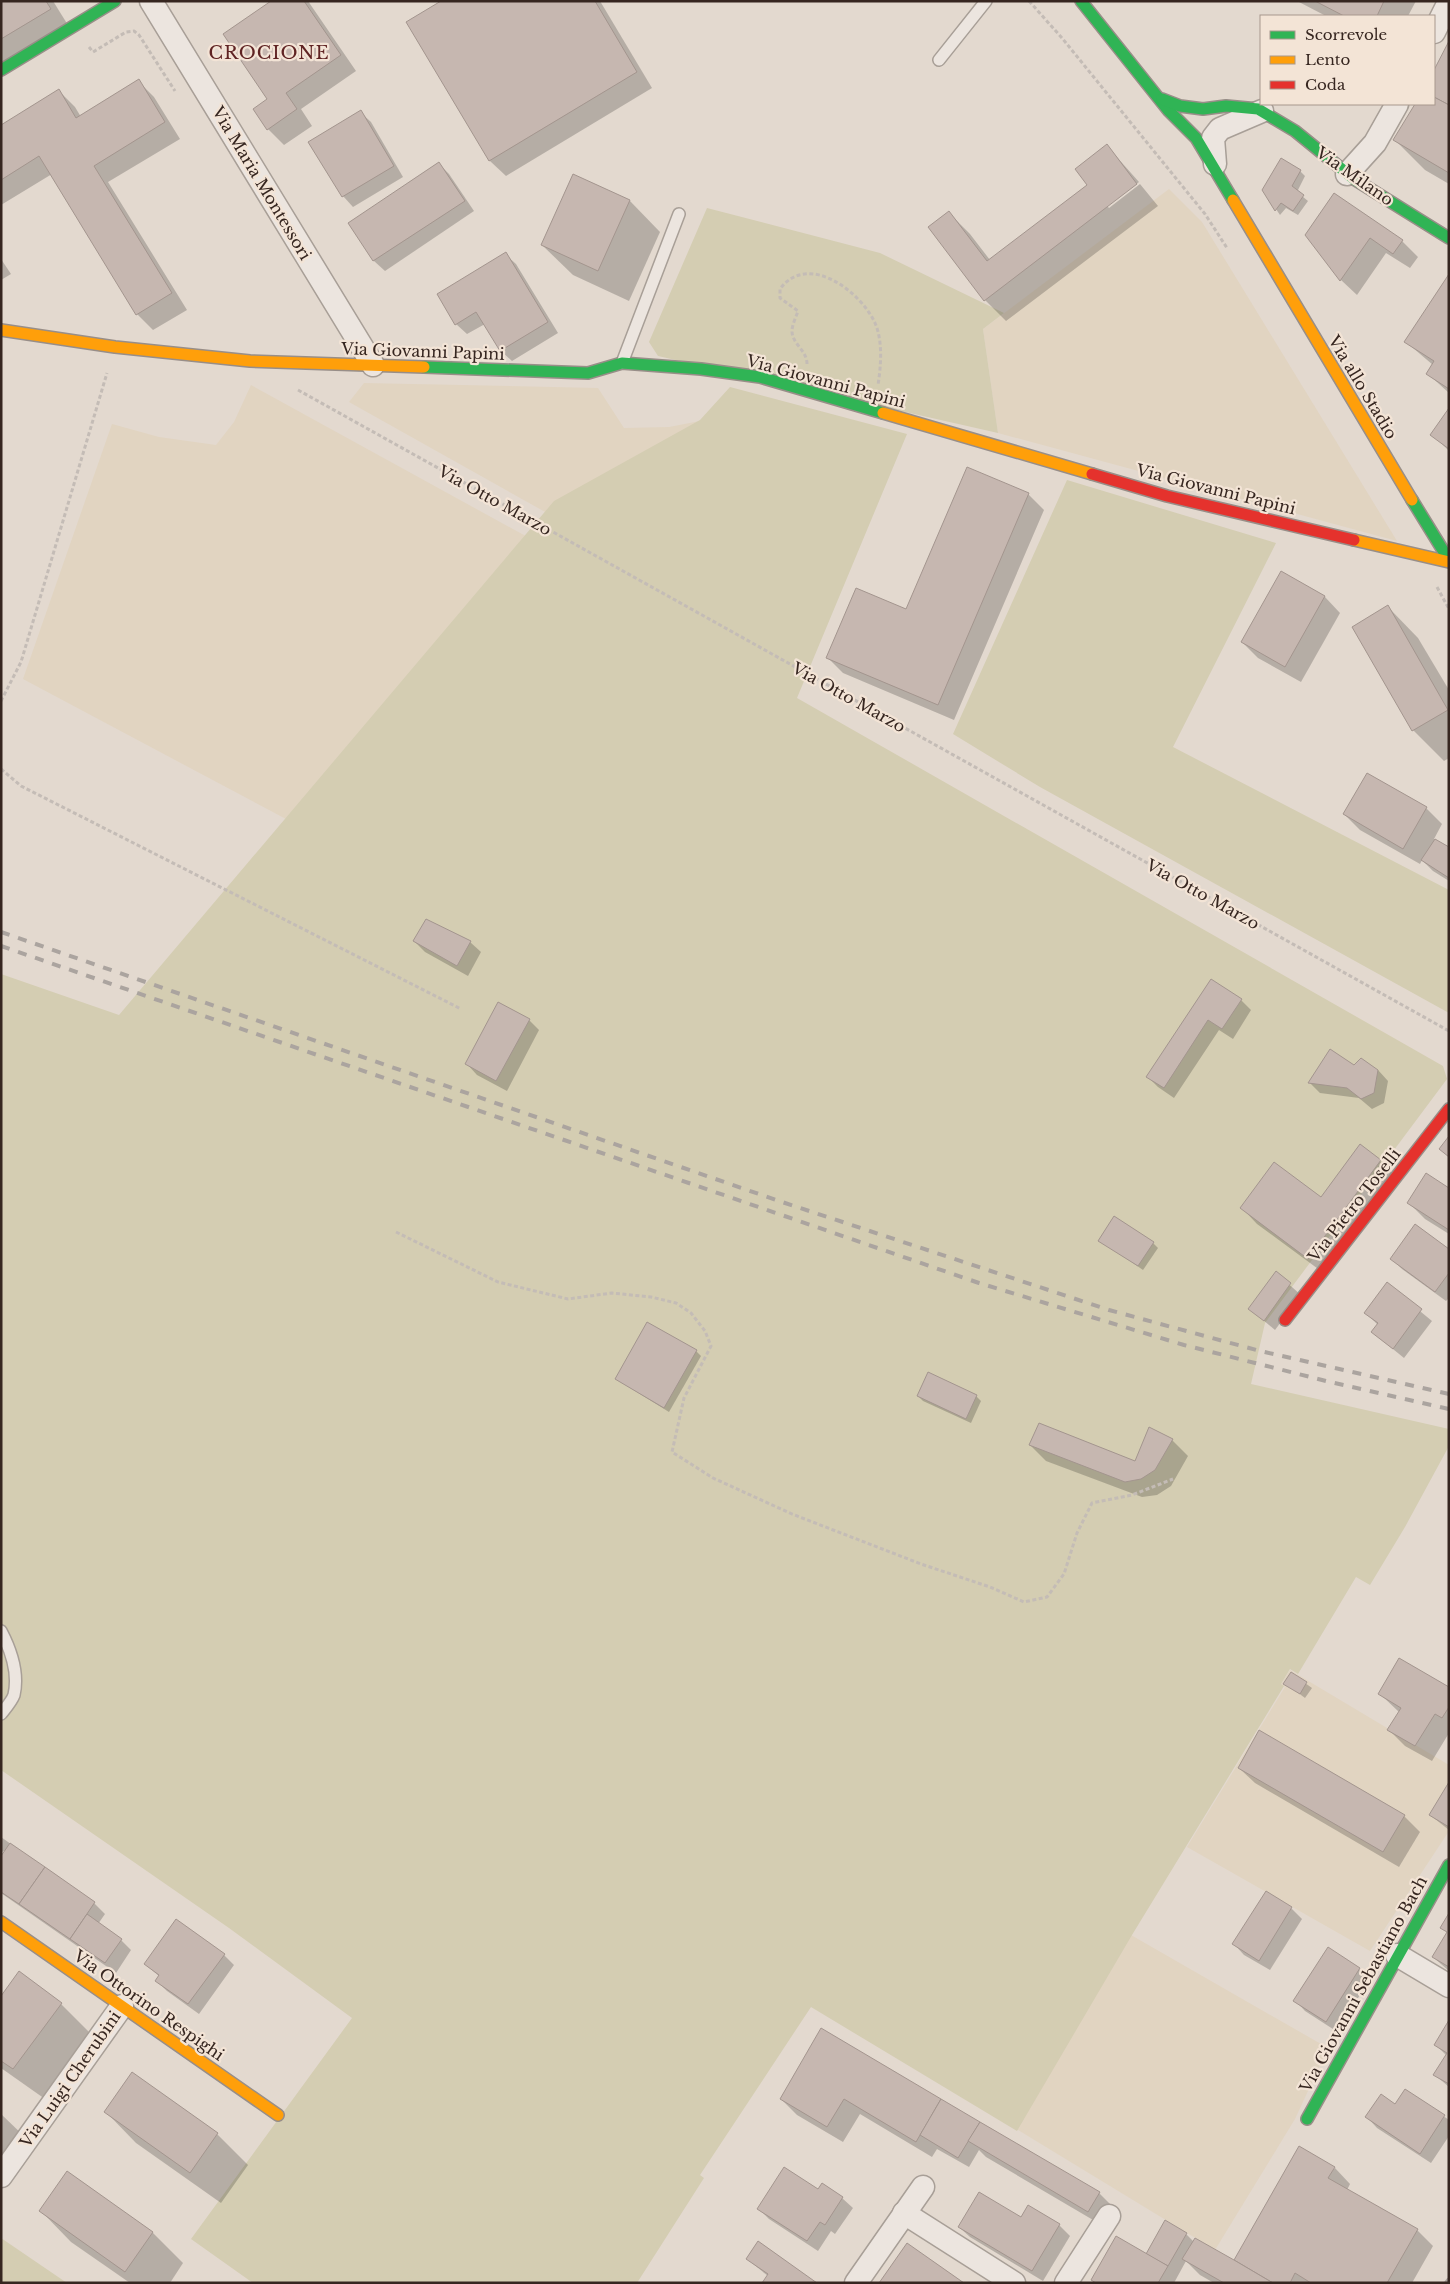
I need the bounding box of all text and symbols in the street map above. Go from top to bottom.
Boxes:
legend [1260,15,1435,105]
text: Scorrevole [1305,25,1387,44]
district label: CROCIONE [208,42,330,64]
text: Lento [1305,50,1351,69]
text: Coda [1305,75,1346,94]
street label: Via Maria Montessori [208,102,316,264]
street label: Via Milano [1312,142,1397,210]
street label: Via allo Stadio [1324,331,1402,442]
street label: Via Giovanni Papini [340,338,506,364]
street label: Via Giovanni Papini [743,350,908,412]
street label: Via Giovanni Papini [1133,459,1298,519]
street label: Via Otto Marzo [434,460,555,539]
street label: Via Otto Marzo [788,657,909,736]
street label: Via Otto Marzo [1142,854,1263,933]
street label: Via Pietro Toselli [1303,1144,1405,1267]
street label: Via Giovanni Sebastiano Bach [1295,1872,1431,2097]
street label: Via Ottorino Respighi [69,1945,229,2065]
street label: Via Luigi Cherubini [15,2006,125,2152]

